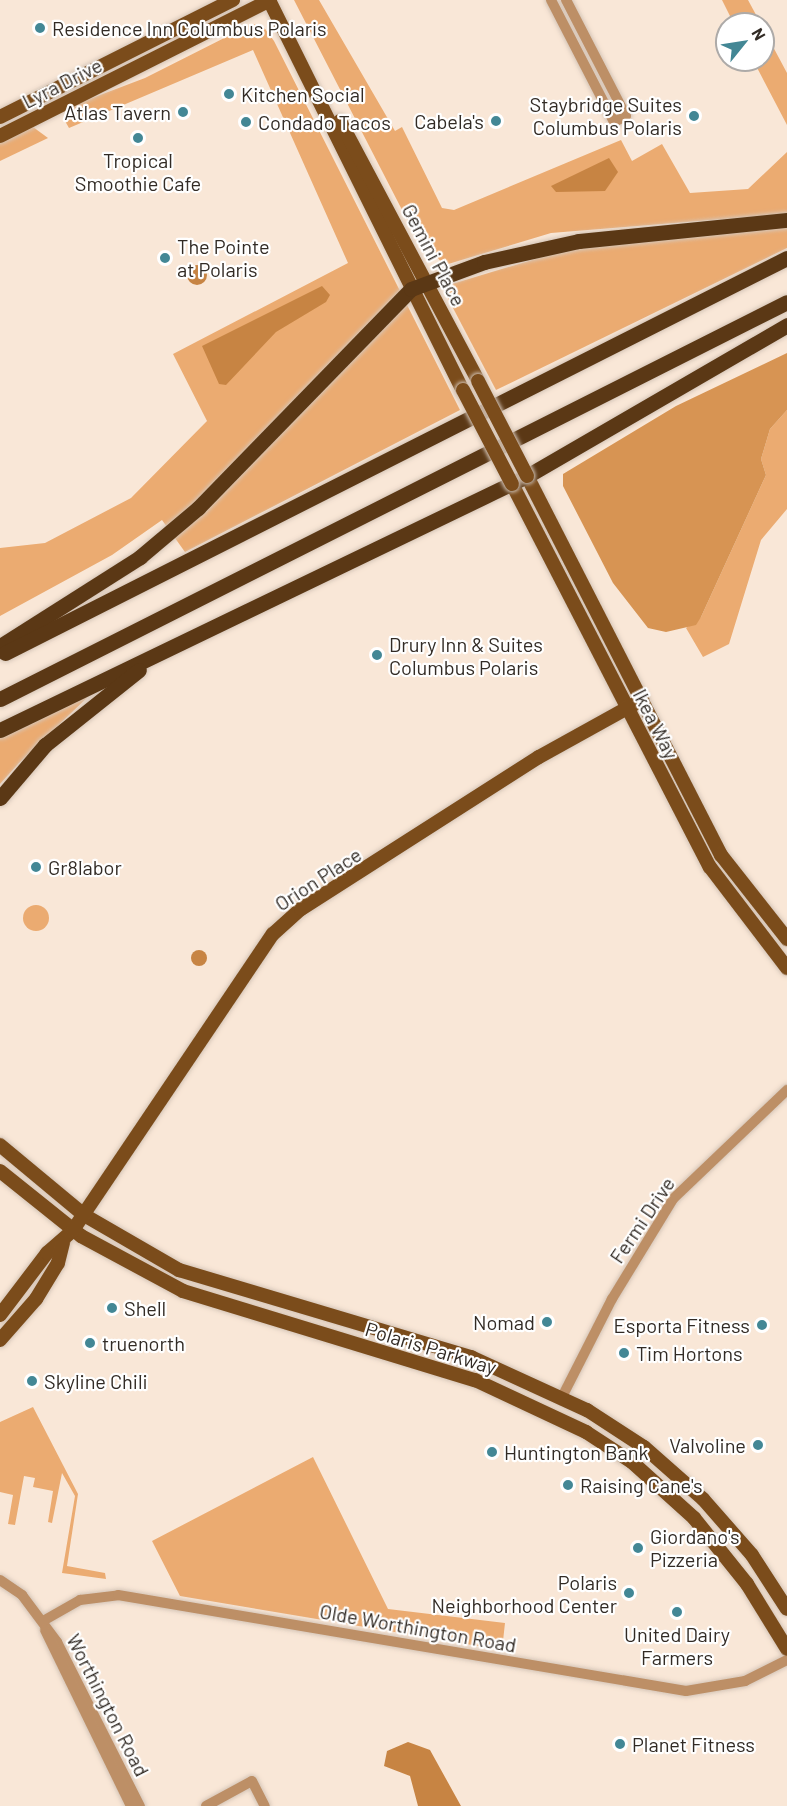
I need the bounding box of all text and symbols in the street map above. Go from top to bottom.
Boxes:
north arrow [715,12,775,72]
place label: Residence Inn Columbus Polaris [52,16,327,40]
marker: Residence Inn Columbus Polaris [33,21,47,35]
text: N [748,24,770,43]
street label: Lyra Drive [18,53,106,113]
place label: Kitchen Social [241,82,365,106]
marker: Kitchen Social [222,87,236,101]
place label: Staybridge Suites Columbus Polaris [530,92,682,139]
place label: Atlas Tavern [64,100,171,124]
marker: Atlas Tavern [176,105,190,119]
place label: Cabela's [414,109,484,133]
marker: Staybridge Suites Columbus Polaris [687,109,701,123]
place label: Condado Tacos [258,110,391,134]
marker: Cabela's [489,114,503,128]
marker: Condado Tacos [239,115,253,129]
marker: Tropical Smoothie Cafe [131,131,145,145]
place label: Tropical Smoothie Cafe [75,148,201,195]
street label: Gemini Place [397,200,471,310]
place label: The Pointe at Polaris [177,234,270,281]
marker: The Pointe at Polaris [158,251,172,265]
place label: Drury Inn & Suites Columbus Polaris [389,632,543,679]
marker: Drury Inn & Suites Columbus Polaris [370,648,384,662]
street label: Ikea Way [628,685,684,763]
street label: Orion Place [270,842,366,916]
place label: Gr8labor [48,855,122,879]
marker: Gr8labor [29,860,43,874]
street label: Fermi Drive [604,1172,680,1268]
place label: Shell [124,1296,166,1320]
marker: Shell [105,1301,119,1315]
place label: Nomad [473,1310,535,1334]
place label: Esporta Fitness [614,1313,750,1337]
marker: Nomad [540,1315,554,1329]
street label: Polaris Parkway [362,1317,500,1379]
marker: Esporta Fitness [755,1318,769,1332]
place label: truenorth [102,1331,185,1355]
marker: truenorth [83,1336,97,1350]
place label: Tim Hortons [636,1341,743,1365]
marker: Tim Hortons [617,1346,631,1360]
place label: Skyline Chili [44,1369,148,1393]
marker: Skyline Chili [25,1374,39,1388]
place label: Valvoline [669,1433,746,1457]
marker: Valvoline [751,1438,765,1452]
place label: Huntington Bank [504,1440,649,1464]
marker: Huntington Bank [485,1445,499,1459]
place label: Raising Cane's [580,1473,703,1497]
marker: Raising Cane's [561,1478,575,1492]
place label: Giordano's Pizzeria [650,1524,740,1571]
marker: Giordano's Pizzeria [631,1541,645,1555]
place label: Polaris Neighborhood Center [431,1570,617,1617]
marker: Polaris Neighborhood Center [622,1586,636,1600]
street label: Olde Worthington Road [318,1599,518,1657]
marker: United Dairy Farmers [670,1605,684,1619]
place label: United Dairy Farmers [624,1622,730,1669]
street label: Worthington Road [62,1630,154,1780]
place label: Planet Fitness [632,1732,755,1756]
marker: Planet Fitness [613,1737,627,1751]

